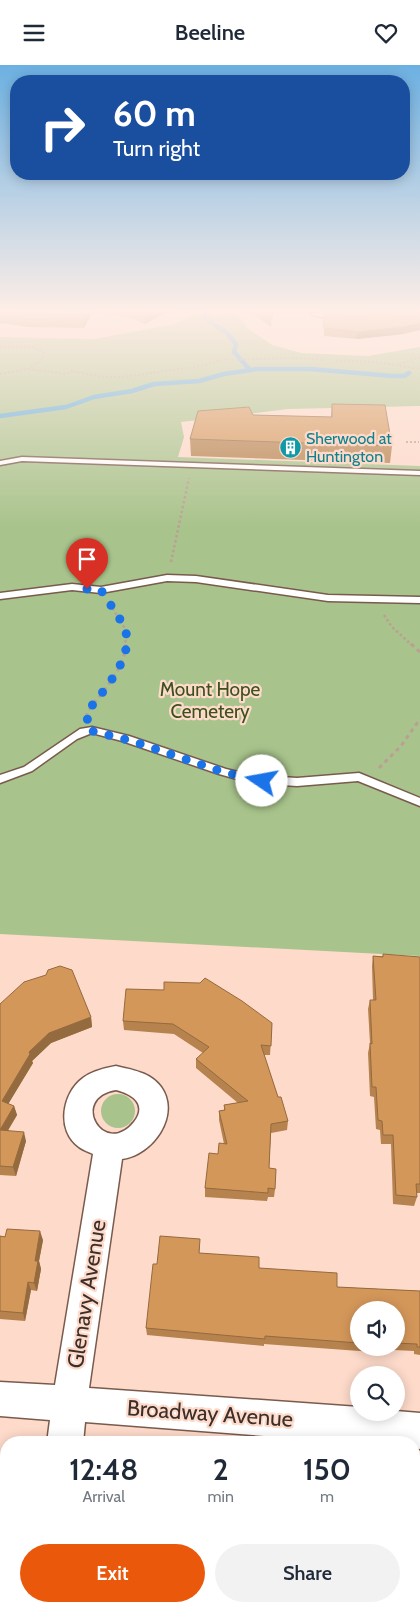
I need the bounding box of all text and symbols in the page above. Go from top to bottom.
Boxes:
icon: menu [20,19,48,47]
text: Beeline [175,19,245,46]
icon: heart [372,19,400,47]
text: 60 m [113,92,196,135]
icon: right [30,95,95,160]
text: Turn right [113,135,200,162]
place label: Sherwood at Huntington [306,429,392,466]
building icon: Sherwood at Huntington [278,435,302,459]
pin [66,538,108,589]
icon: arrive [73,545,101,573]
park label: Mount Hope Cemetery [160,678,261,723]
position arrow [235,754,287,806]
street label: Glenavy Avenue [61,1218,112,1370]
map controls [350,1301,405,1421]
button: sound [350,1301,405,1356]
button: search [350,1366,405,1421]
street label: Broadway Avenue [126,1394,294,1433]
text: 12:48 [69,1451,138,1488]
text: 2 [213,1451,229,1488]
text: 150 [303,1451,351,1488]
text: Arrival [82,1487,125,1506]
text: min [207,1487,234,1506]
text: m [320,1487,334,1506]
button: Exit [20,1544,205,1602]
button: Share [215,1544,400,1602]

